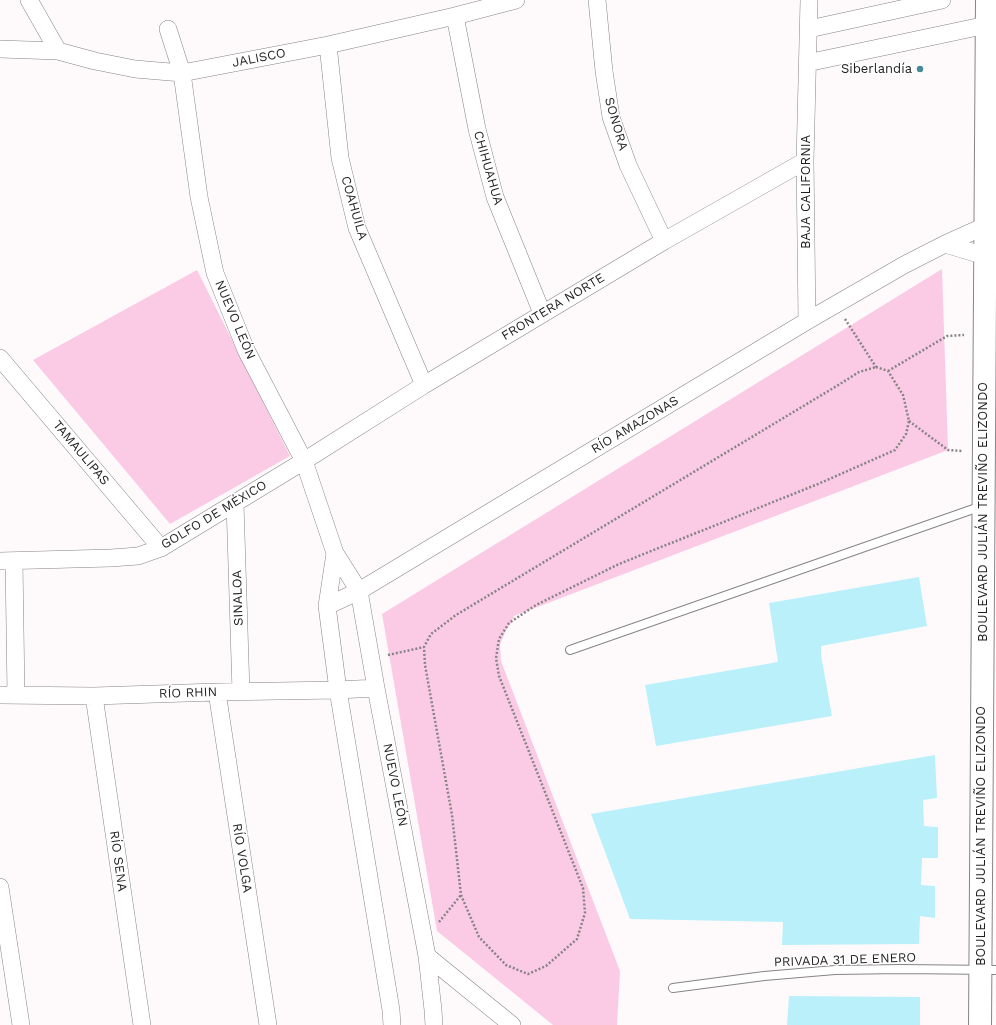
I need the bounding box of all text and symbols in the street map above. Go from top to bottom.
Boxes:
street label: JALISCO [231,45,287,71]
place label: Siberlandía [841,61,912,77]
marker: Siberlandía [915,64,925,74]
street label: SONORA [601,96,631,152]
street label: CHIHUAHUA [470,129,506,207]
street label: BAJA CALIFORNIA [798,135,814,249]
street label: COAHUILA [337,174,371,242]
street label: FRONTERA NORTE [499,270,607,344]
street label: NUEVO LEÓN [211,278,259,362]
street label: BOULEVARD JULIÁN TREVIÑO ELIZONDO [975,382,991,642]
street label: RÍO AMAZONAS [589,393,681,457]
street label: TAMAULIPAS [49,417,113,489]
street label: GOLFO DE MÉXICO [158,477,270,553]
street label: SINALOA [229,570,247,626]
street label: RÍO RHIN [159,684,217,702]
street label: BOULEVARD JULIÁN TREVIÑO ELIZONDO [973,706,989,966]
street label: NUEVO LEÓN [379,742,411,828]
street label: RÍO VOLGA [229,822,255,894]
street label: RÍO SENA [106,830,130,892]
street label: PRIVADA 31 DE ENERO [774,950,916,970]

